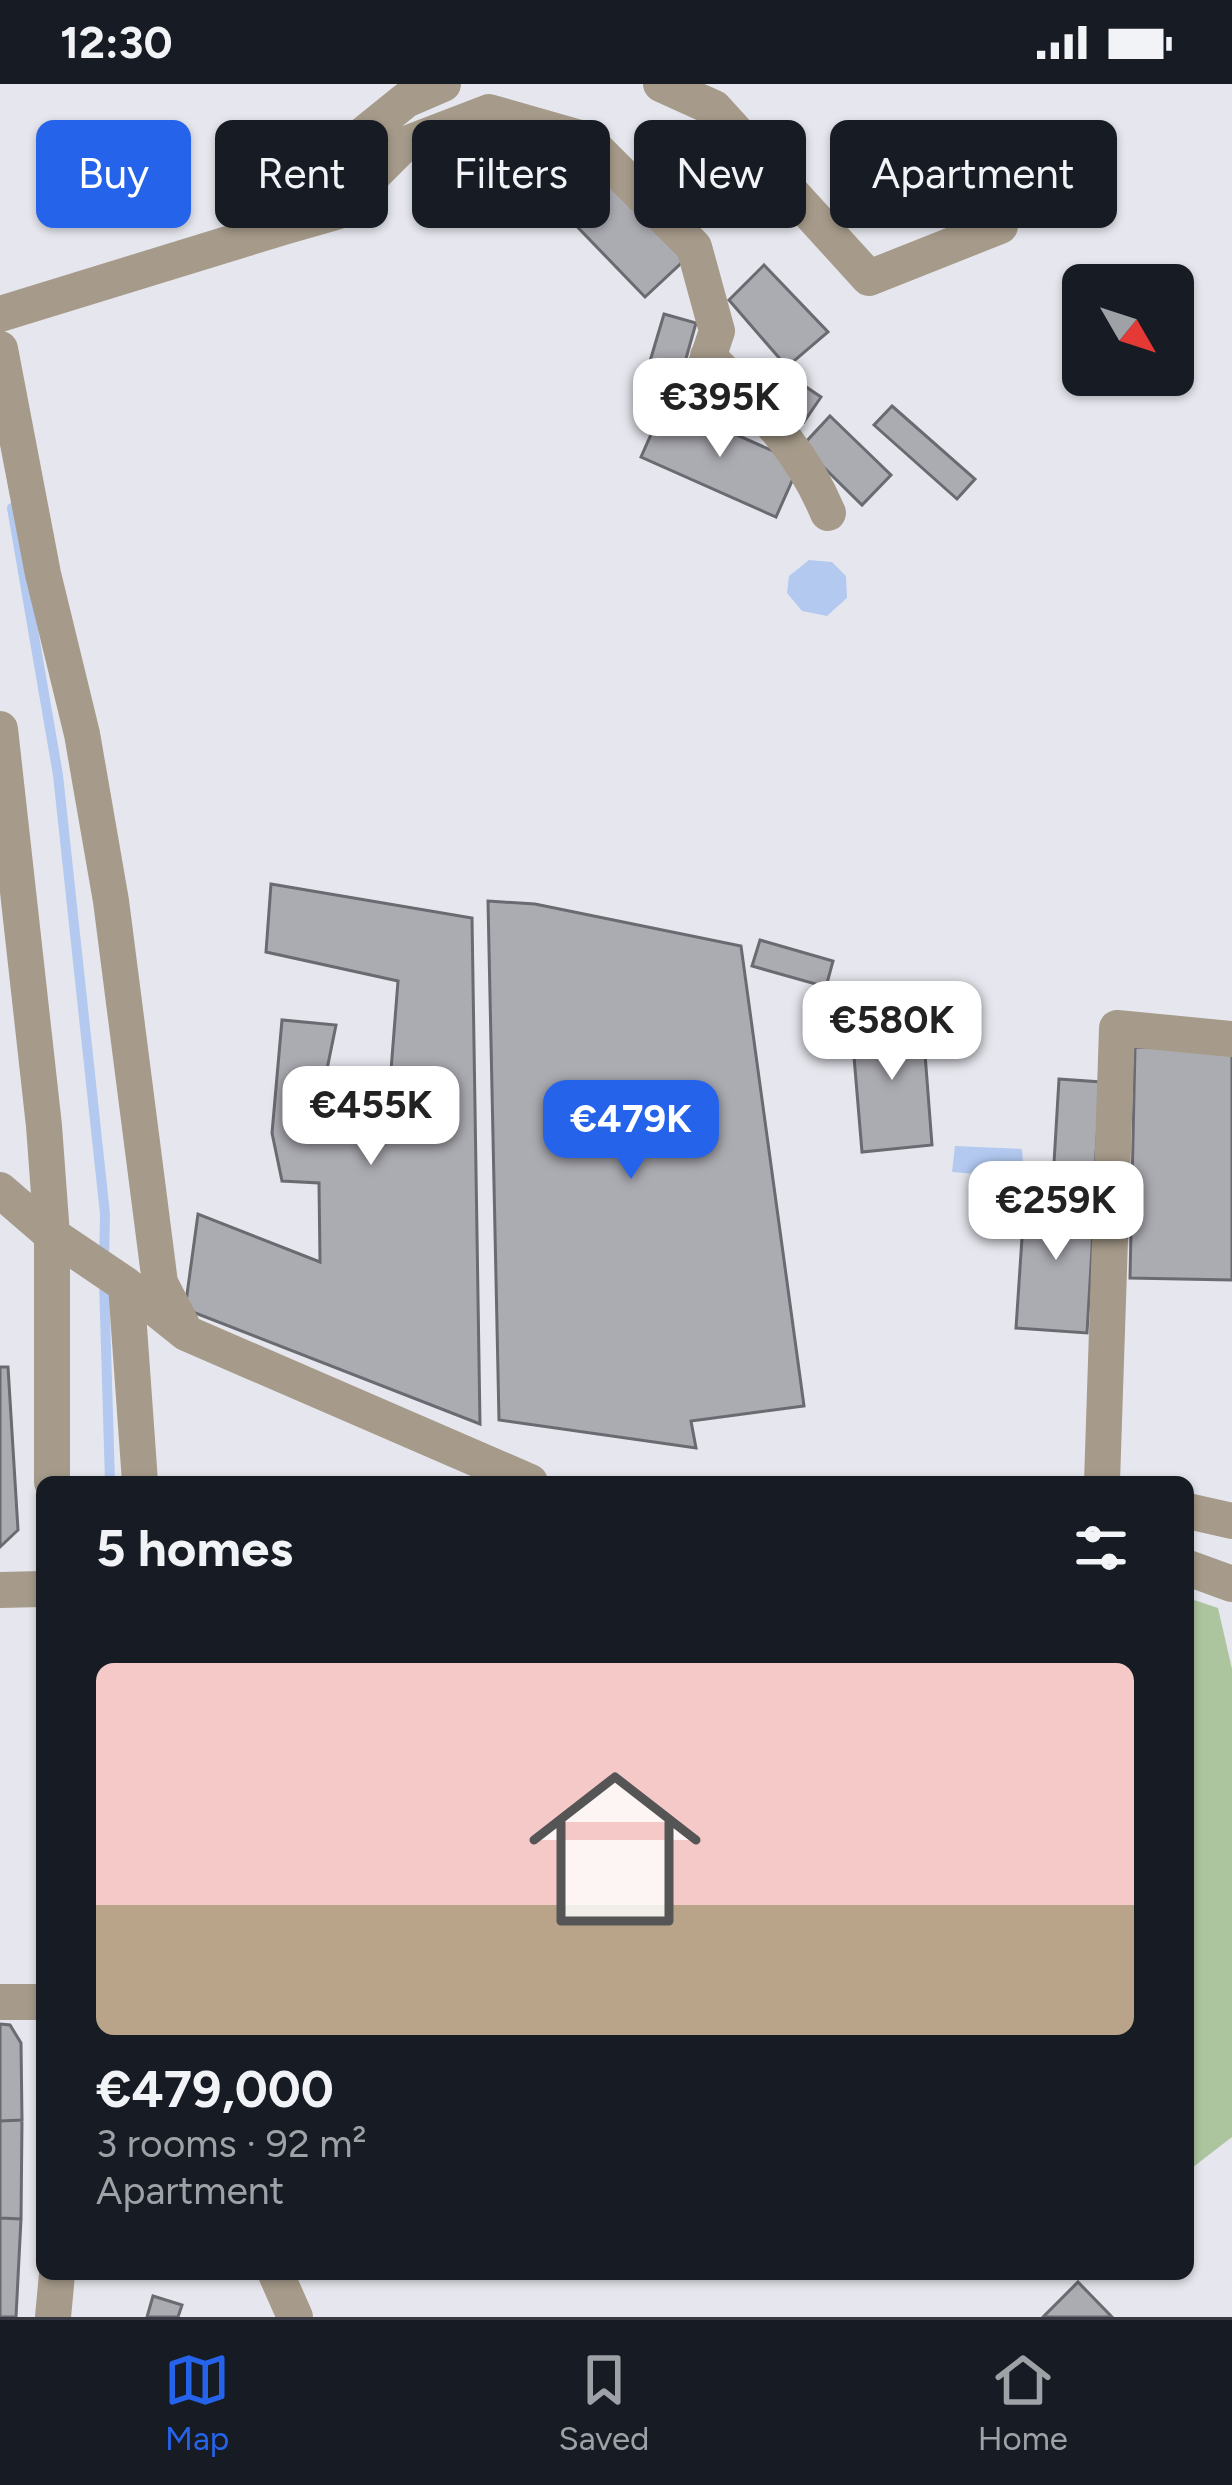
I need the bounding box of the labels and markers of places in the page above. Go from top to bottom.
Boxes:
pin: €395K [636,358,804,460]
pin: €580K [808,981,976,1083]
pin: €455K [287,1066,455,1168]
pin: €479K [547,1080,715,1182]
pin: €259K [972,1161,1140,1263]

